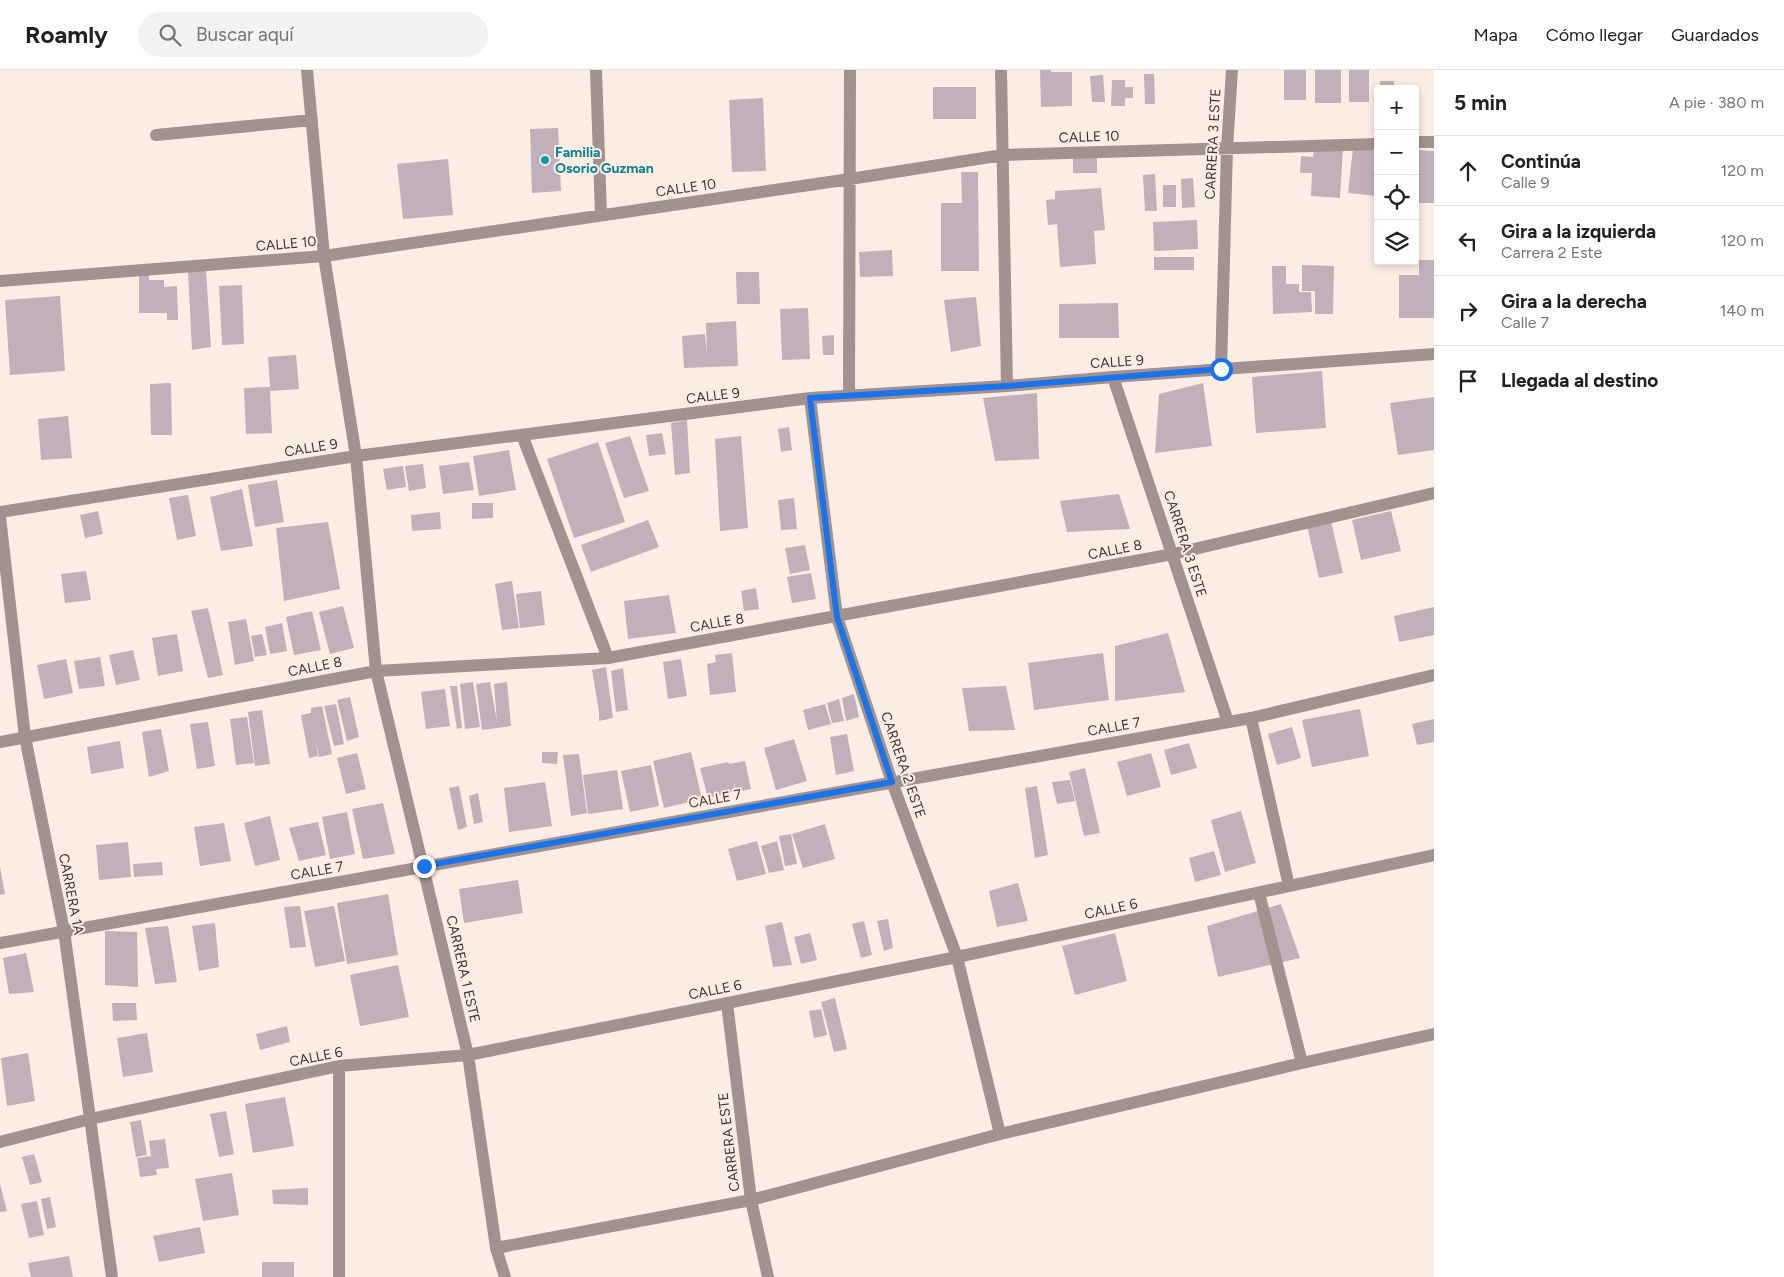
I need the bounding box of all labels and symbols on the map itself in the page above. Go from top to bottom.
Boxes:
street label: CARRERA 3 ESTE [1202,88,1224,200]
street label: CALLE 10 [1058,127,1120,147]
place label: Familia Osorio Guzman [555,144,654,177]
marker: Familia Osorio Guzman [539,154,551,166]
street label: CALLE 10 [655,175,717,201]
street label: CALLE 10 [255,233,317,255]
street label: CALLE 9 [1090,352,1144,372]
route start [1210,358,1233,381]
street label: CALLE 9 [685,384,741,408]
street label: CALLE 9 [283,435,339,461]
street label: CARRERA 3 ESTE [1160,489,1210,599]
street label: CALLE 8 [1087,536,1143,564]
street label: CALLE 8 [689,610,745,636]
street label: CALLE 8 [287,653,343,681]
street label: CARRERA 2 ESTE [877,710,929,820]
street label: CALLE 7 [1086,714,1142,740]
street label: CALLE 7 [687,786,743,812]
street label: CARRERA 1A [55,852,87,937]
route end [413,855,436,878]
street label: CALLE 7 [289,858,345,884]
street label: CALLE 6 [1083,895,1139,923]
street label: CARRERA 1 ESTE [442,914,484,1024]
street label: CALLE 6 [687,977,743,1003]
street label: CALLE 6 [288,1044,344,1070]
street label: CARRERA ESTE [714,1091,744,1193]

